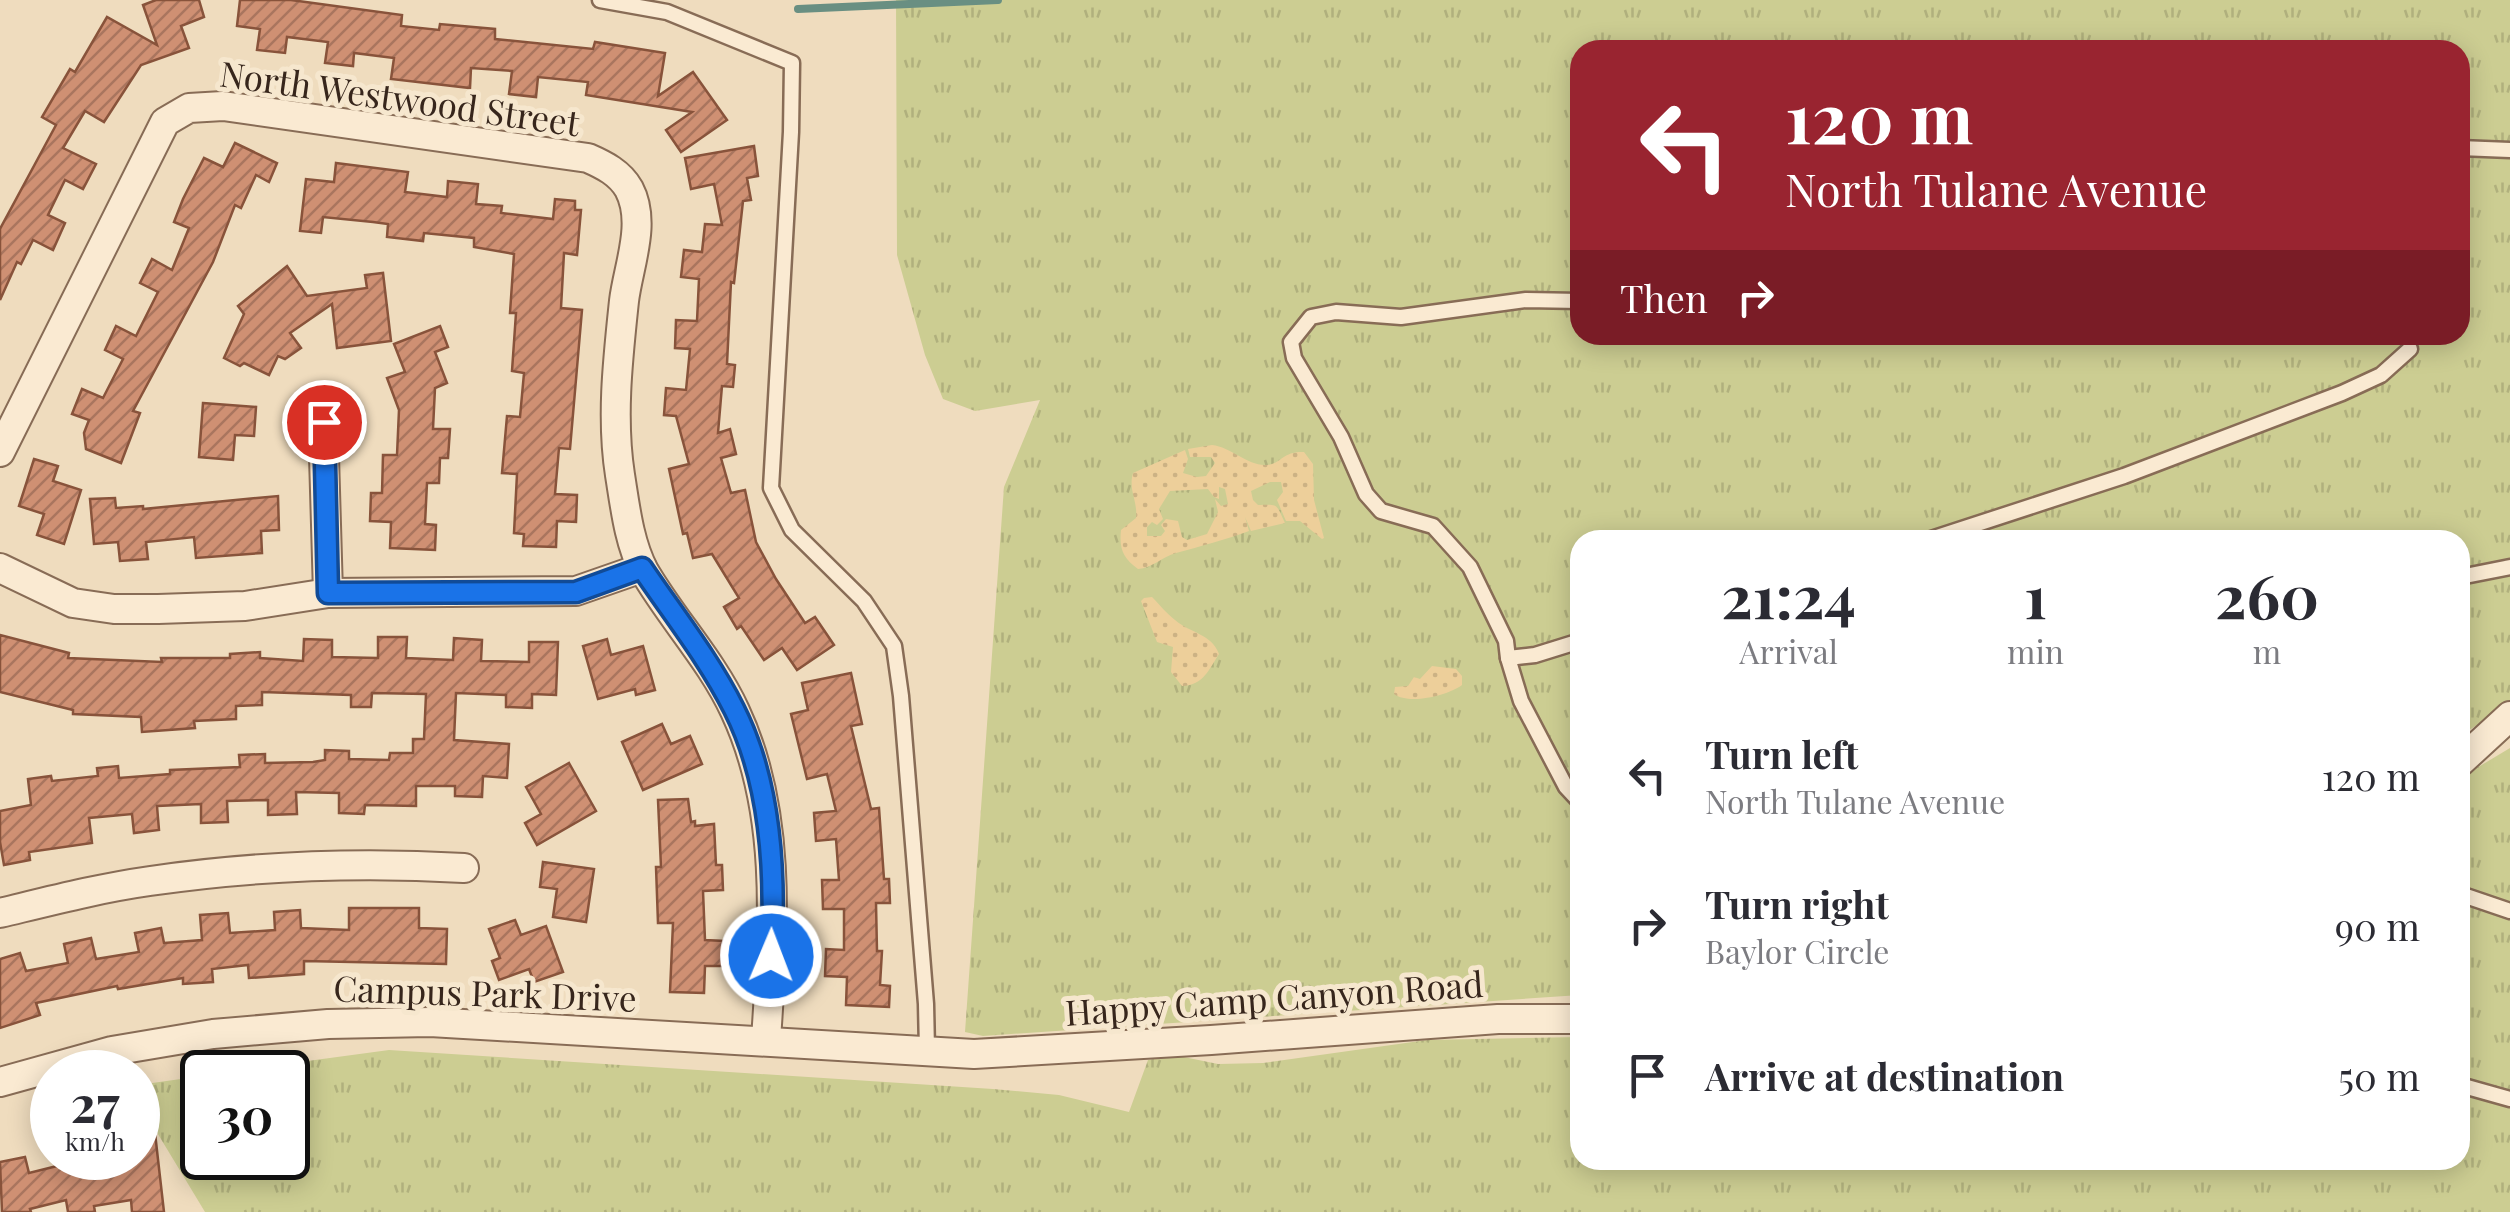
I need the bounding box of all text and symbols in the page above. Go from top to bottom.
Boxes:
street label: North Westwood Street [217,49,583,146]
text: 120 m [1785,68,1973,162]
icon: left [1620,80,1750,210]
text: North Tulane Avenue [1785,158,2207,218]
icon: right [1728,270,1783,325]
text: Then [1620,272,1708,323]
pin [282,380,367,465]
icon: arrive [297,395,352,450]
text: 21:24 [1721,554,1856,634]
text: 1 [2024,554,2047,634]
text: 260 [2215,554,2319,634]
text: Arrival [1739,629,1838,672]
text: min [2007,629,2064,672]
text: m [2253,629,2281,672]
text: Turn left [1705,728,1858,779]
icon: left [1620,748,1675,803]
text: 120 m [2322,750,2420,801]
text: North Tulane Avenue [1705,779,2005,822]
text: Turn right [1705,878,1889,929]
icon: right [1620,898,1675,953]
text: 90 m [2335,900,2420,951]
position arrow [719,904,823,1008]
text: Baylor Circle [1705,929,1889,972]
street label: Happy Camp Canyon Road [1063,959,1485,1035]
street label: Campus Park Drive [333,963,637,1021]
icon: arrive [1620,1048,1675,1103]
speed limit sign: 30 [180,1050,310,1180]
text: Arrive at destination [1705,1050,2064,1101]
text: 50 m [2338,1050,2420,1101]
text: 27 [71,1069,119,1136]
text: km/h [65,1124,125,1157]

